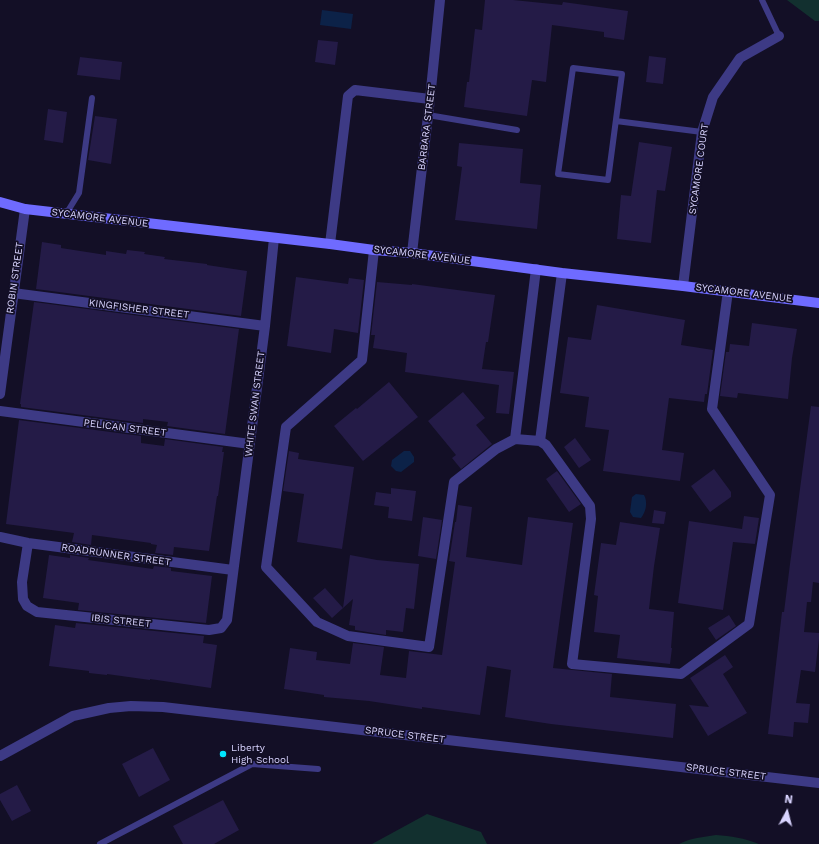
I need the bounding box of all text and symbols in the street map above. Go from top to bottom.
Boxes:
street label: BARBARA STREET [416,83,438,171]
street label: SYCAMORE COURT [687,123,711,215]
street label: SYCAMORE AVENUE [51,206,149,230]
street label: ROBIN STREET [4,242,26,314]
street label: SYCAMORE AVENUE [373,243,471,267]
street label: SYCAMORE AVENUE [695,281,793,305]
street label: KINGFISHER STREET [88,297,190,321]
street label: WHITE SWAN STREET [243,351,267,457]
street label: PELICAN STREET [83,417,167,439]
street label: ROADRUNNER STREET [61,541,171,569]
street label: IBIS STREET [91,612,151,630]
street label: SPRUCE STREET [364,724,446,746]
place label: Liberty High School [231,742,289,766]
marker: Liberty High School [218,749,228,759]
street label: SPRUCE STREET [685,761,767,783]
north arrow [767,792,807,832]
text: N [784,793,793,807]

